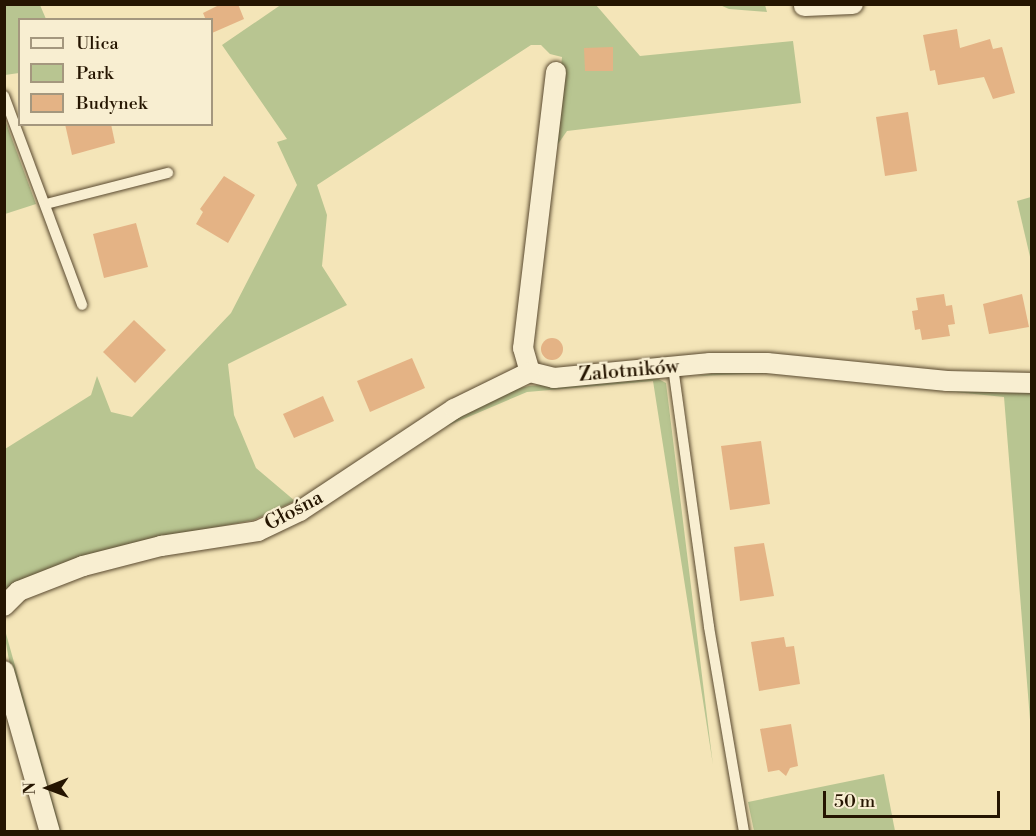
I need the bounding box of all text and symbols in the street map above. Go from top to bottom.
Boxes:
legend [18,18,213,126]
text: Ulica [76,32,119,55]
text: Park [76,62,113,85]
text: Budynek [76,92,147,115]
street label: Zalotników [578,355,680,387]
street label: Głośna [261,486,327,536]
north arrow [18,758,78,818]
scale bar [826,779,1003,817]
text: N [20,782,40,795]
text: 50 m [834,790,875,813]

